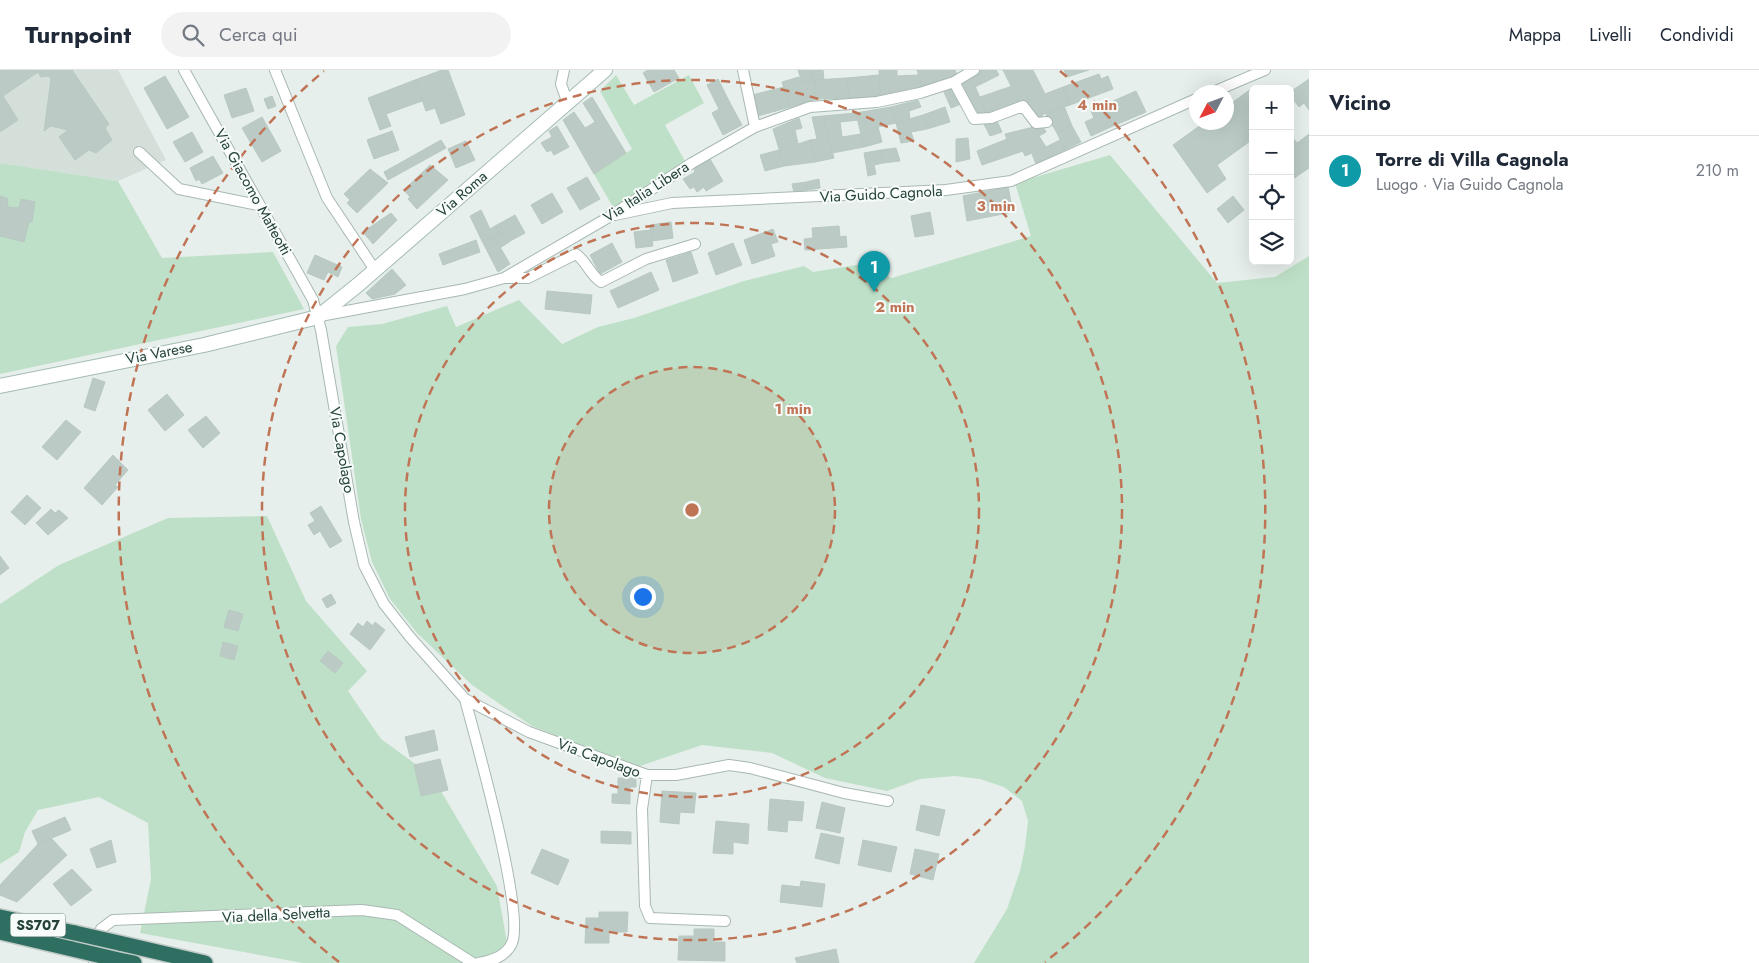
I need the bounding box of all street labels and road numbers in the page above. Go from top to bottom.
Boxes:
street label: Via Giacomo Matteotti [209,125,297,259]
street label: Via Italia Libera [599,156,693,228]
street label: Via Roma [432,166,492,222]
street label: Via Guido Cagnola [819,180,943,208]
street label: Via Varese [124,336,195,370]
street label: Via Capolago [324,405,360,495]
street label: Via Capolago [554,733,644,783]
street label: Via della Selvetta [221,901,331,929]
road number: SS707 [10,914,66,936]

